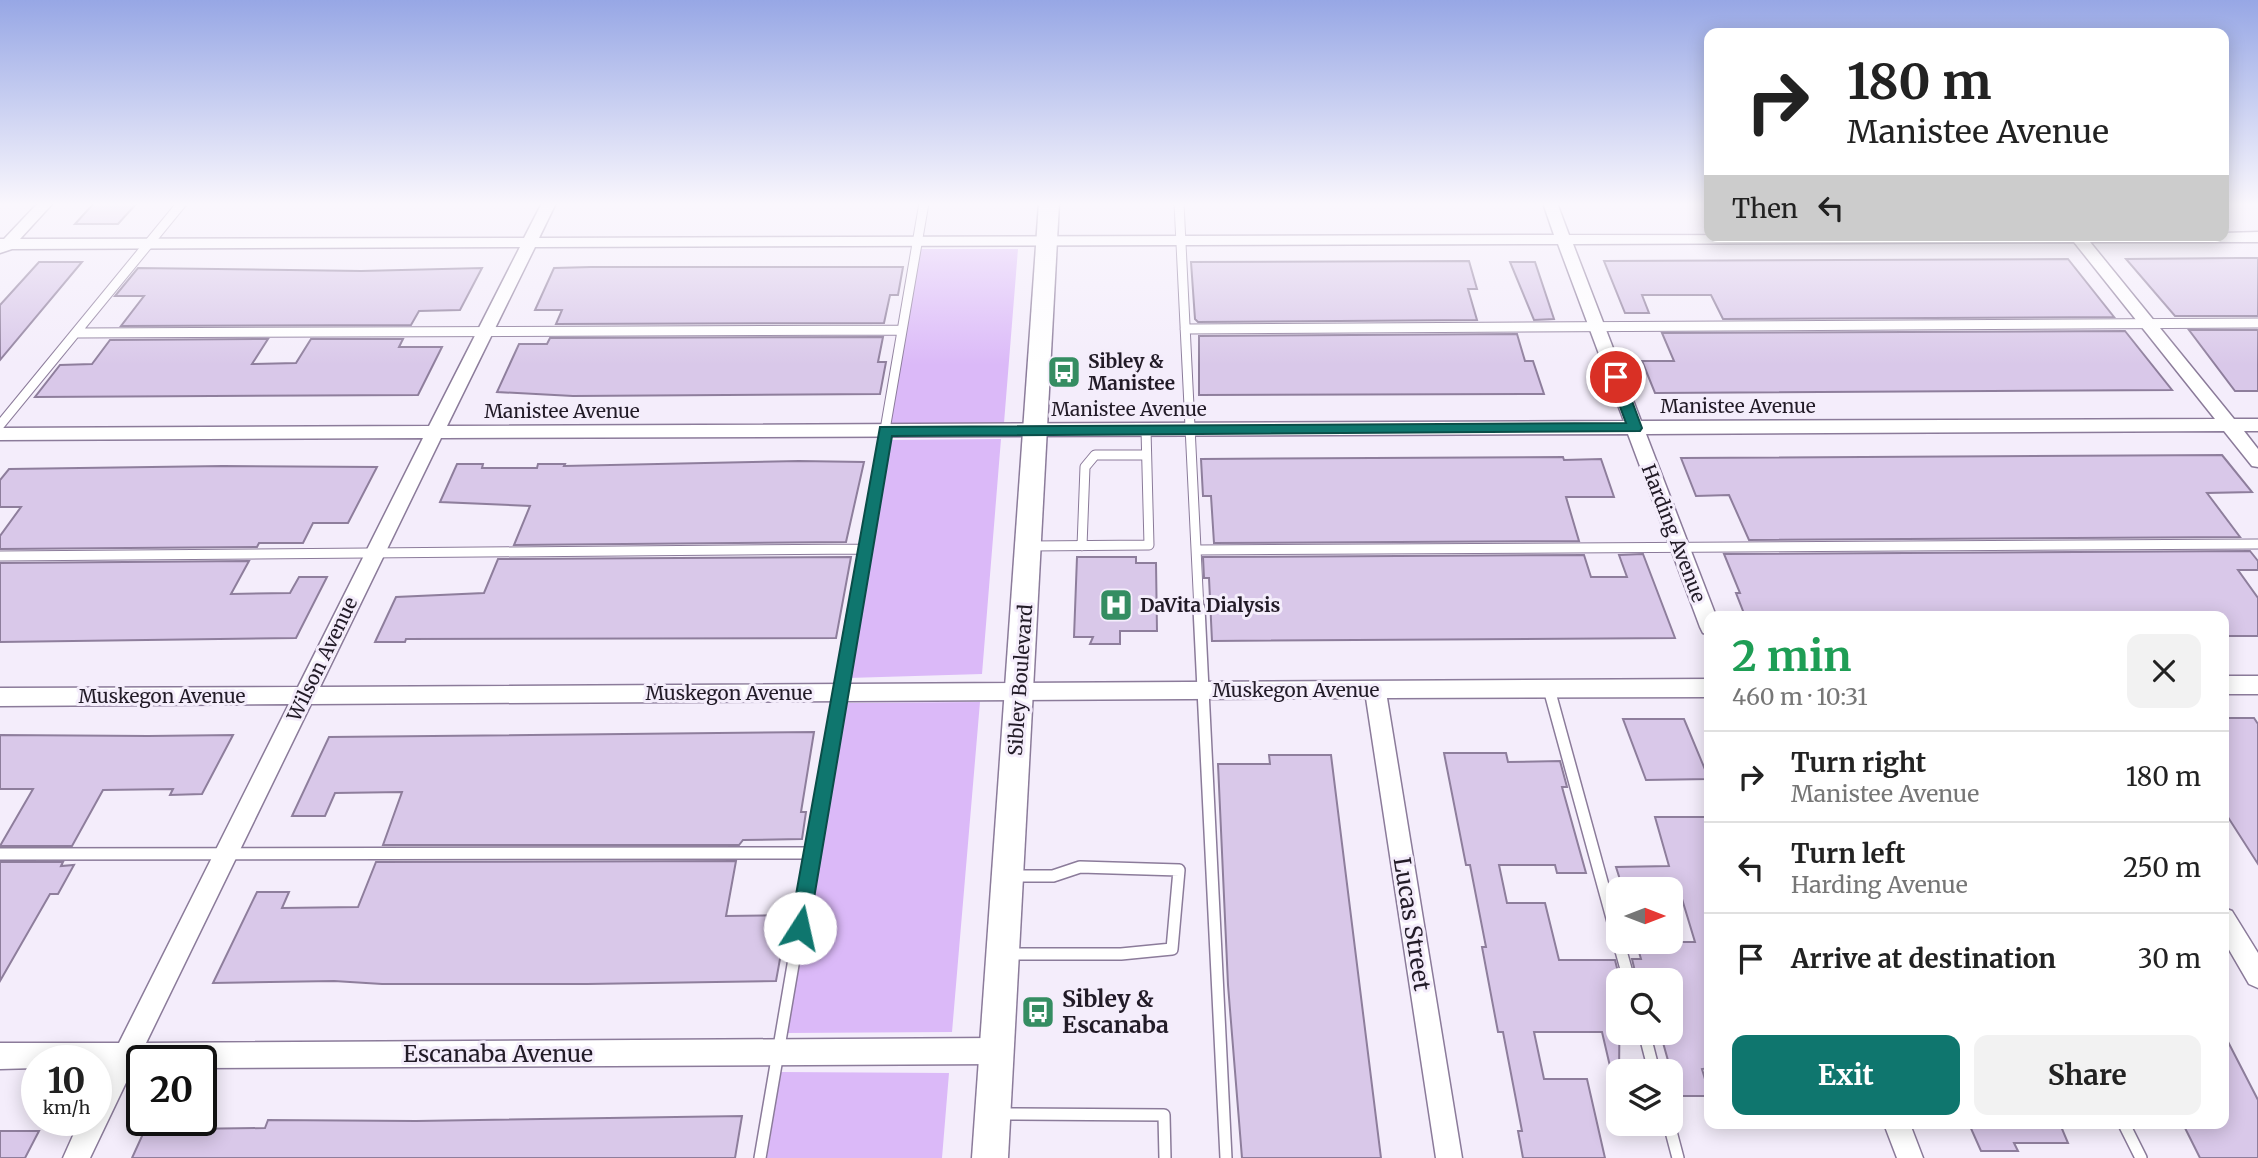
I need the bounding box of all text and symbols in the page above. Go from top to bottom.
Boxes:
text: 180 m [1847,51,1992,112]
icon: right [1732,56,1823,147]
text: Manistee Avenue [1847,112,2109,152]
icon: left [1812,189,1850,227]
text: Then [1732,192,1798,225]
pin [1586,347,1646,407]
place label: Sibley & Manistee [1088,349,1175,395]
bus stop icon: Sibley & Manistee [1045,353,1083,391]
icon: arrive [1597,358,1635,396]
street label: Manistee Avenue [1660,394,1816,418]
street label: Manistee Avenue [1051,397,1207,421]
street label: Manistee Avenue [484,399,640,423]
street label: Harding Avenue [1637,461,1711,606]
hospital icon: DaVita Dialysis [1097,586,1135,624]
street label: Wilson Avenue [281,593,362,726]
place label: DaVita Dialysis [1140,593,1280,617]
street label: Sibley Boulevard [1003,603,1037,757]
text: 2 min [1732,630,1852,682]
button: close [2127,634,2201,708]
street label: Muskegon Avenue [1213,678,1380,702]
street label: Muskegon Avenue [646,681,813,705]
text: 460 m · 10:31 [1732,682,1868,711]
street label: Muskegon Avenue [79,684,246,708]
text: Turn right [1791,746,1926,779]
icon: right [1732,758,1770,796]
text: 180 m [2126,760,2201,793]
text: Manistee Avenue [1791,779,1979,808]
text: Turn left [1791,837,1905,870]
icon: left [1732,849,1770,887]
text: 250 m [2123,851,2201,884]
street label: Lucas Street [1388,855,1437,993]
text: Harding Avenue [1791,870,1968,899]
north arrow [1606,877,1684,954]
map controls [1606,877,1683,1136]
position arrow [763,891,837,965]
icon: arrive [1732,940,1770,978]
text: Arrive at destination [1791,942,2056,975]
text: 30 m [2138,942,2201,975]
button: search [1606,968,1683,1045]
place label: Sibley & Escanaba [1062,984,1169,1039]
bus stop icon: Sibley & Escanaba [1019,993,1057,1031]
button: Exit [1732,1035,1960,1115]
button: Share [1974,1035,2201,1115]
street label: Escanaba Avenue [403,1039,593,1068]
speed limit sign: 20 [126,1045,217,1136]
text: 10 [48,1059,85,1103]
button: layers [1606,1059,1683,1136]
text: km/h [43,1096,90,1119]

